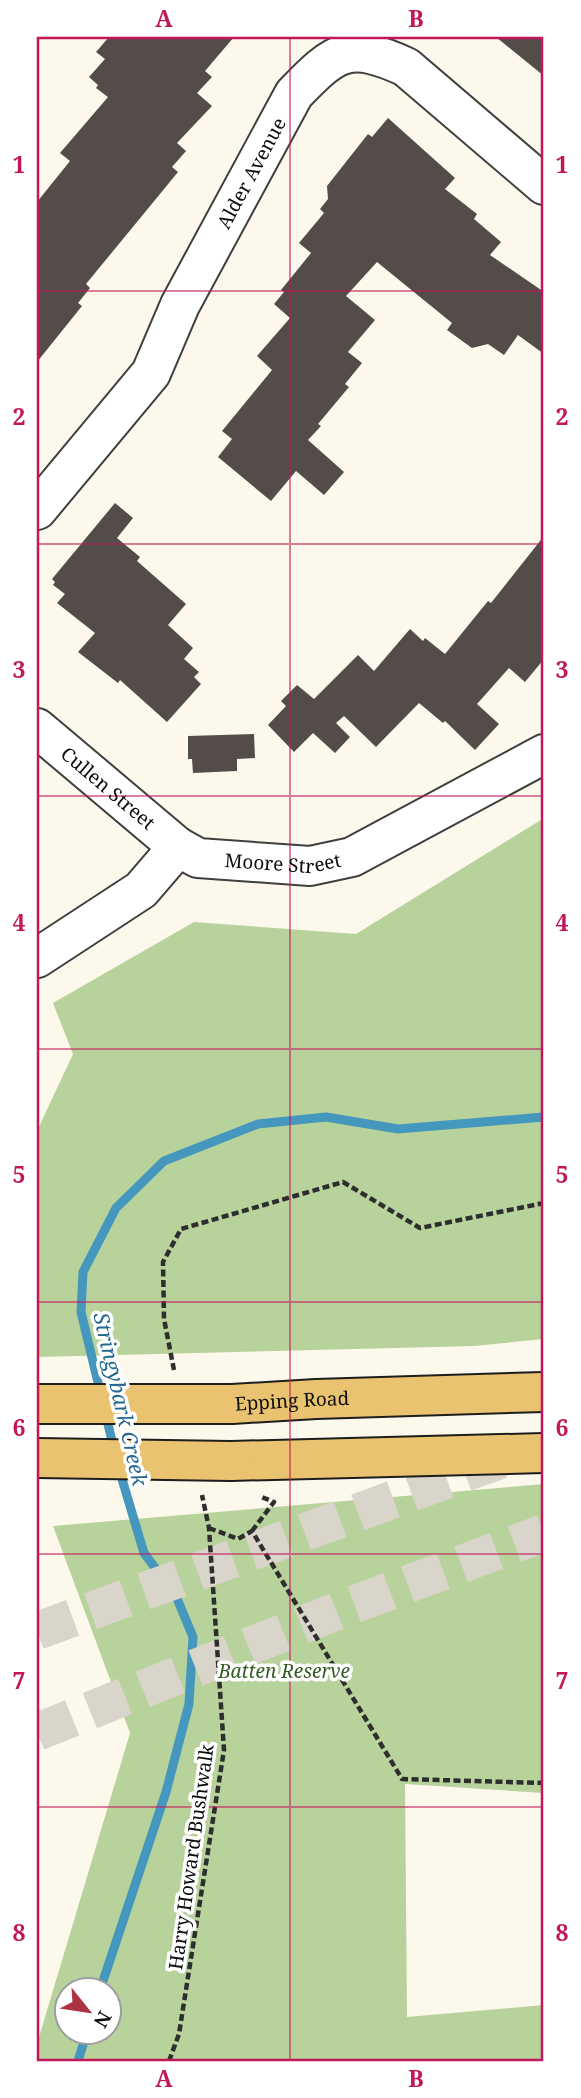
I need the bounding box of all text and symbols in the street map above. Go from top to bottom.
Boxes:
text: A [155,2,173,34]
text: B [408,2,424,34]
street label: Alder Avenue [211,113,292,233]
text: 1 [13,148,26,180]
text: 1 [556,148,569,180]
text: 2 [13,400,26,432]
text: 2 [556,400,569,432]
text: 3 [13,653,26,685]
text: 3 [556,653,569,685]
street label: Cullen Street [55,741,161,836]
street label: Moore Street [224,847,344,879]
text: 4 [13,906,26,938]
text: 4 [556,906,569,938]
text: 5 [13,1158,26,1190]
text: 5 [556,1158,569,1190]
water label: Stringybark Creek [87,1310,155,1489]
street label: Epping Road [234,1385,350,1417]
text: 6 [13,1411,26,1443]
text: 6 [556,1411,569,1443]
park label: Batten Reserve [217,1658,350,1684]
text: 7 [13,1664,26,1696]
text: 7 [556,1664,569,1696]
street label: Harry Howard Bushwalk [162,1742,220,1971]
text: 8 [13,1916,26,1948]
text: 8 [556,1916,569,1948]
north arrow [52,1976,122,2046]
text: N [88,2007,118,2033]
text: A [155,2062,173,2094]
text: B [408,2062,424,2094]

